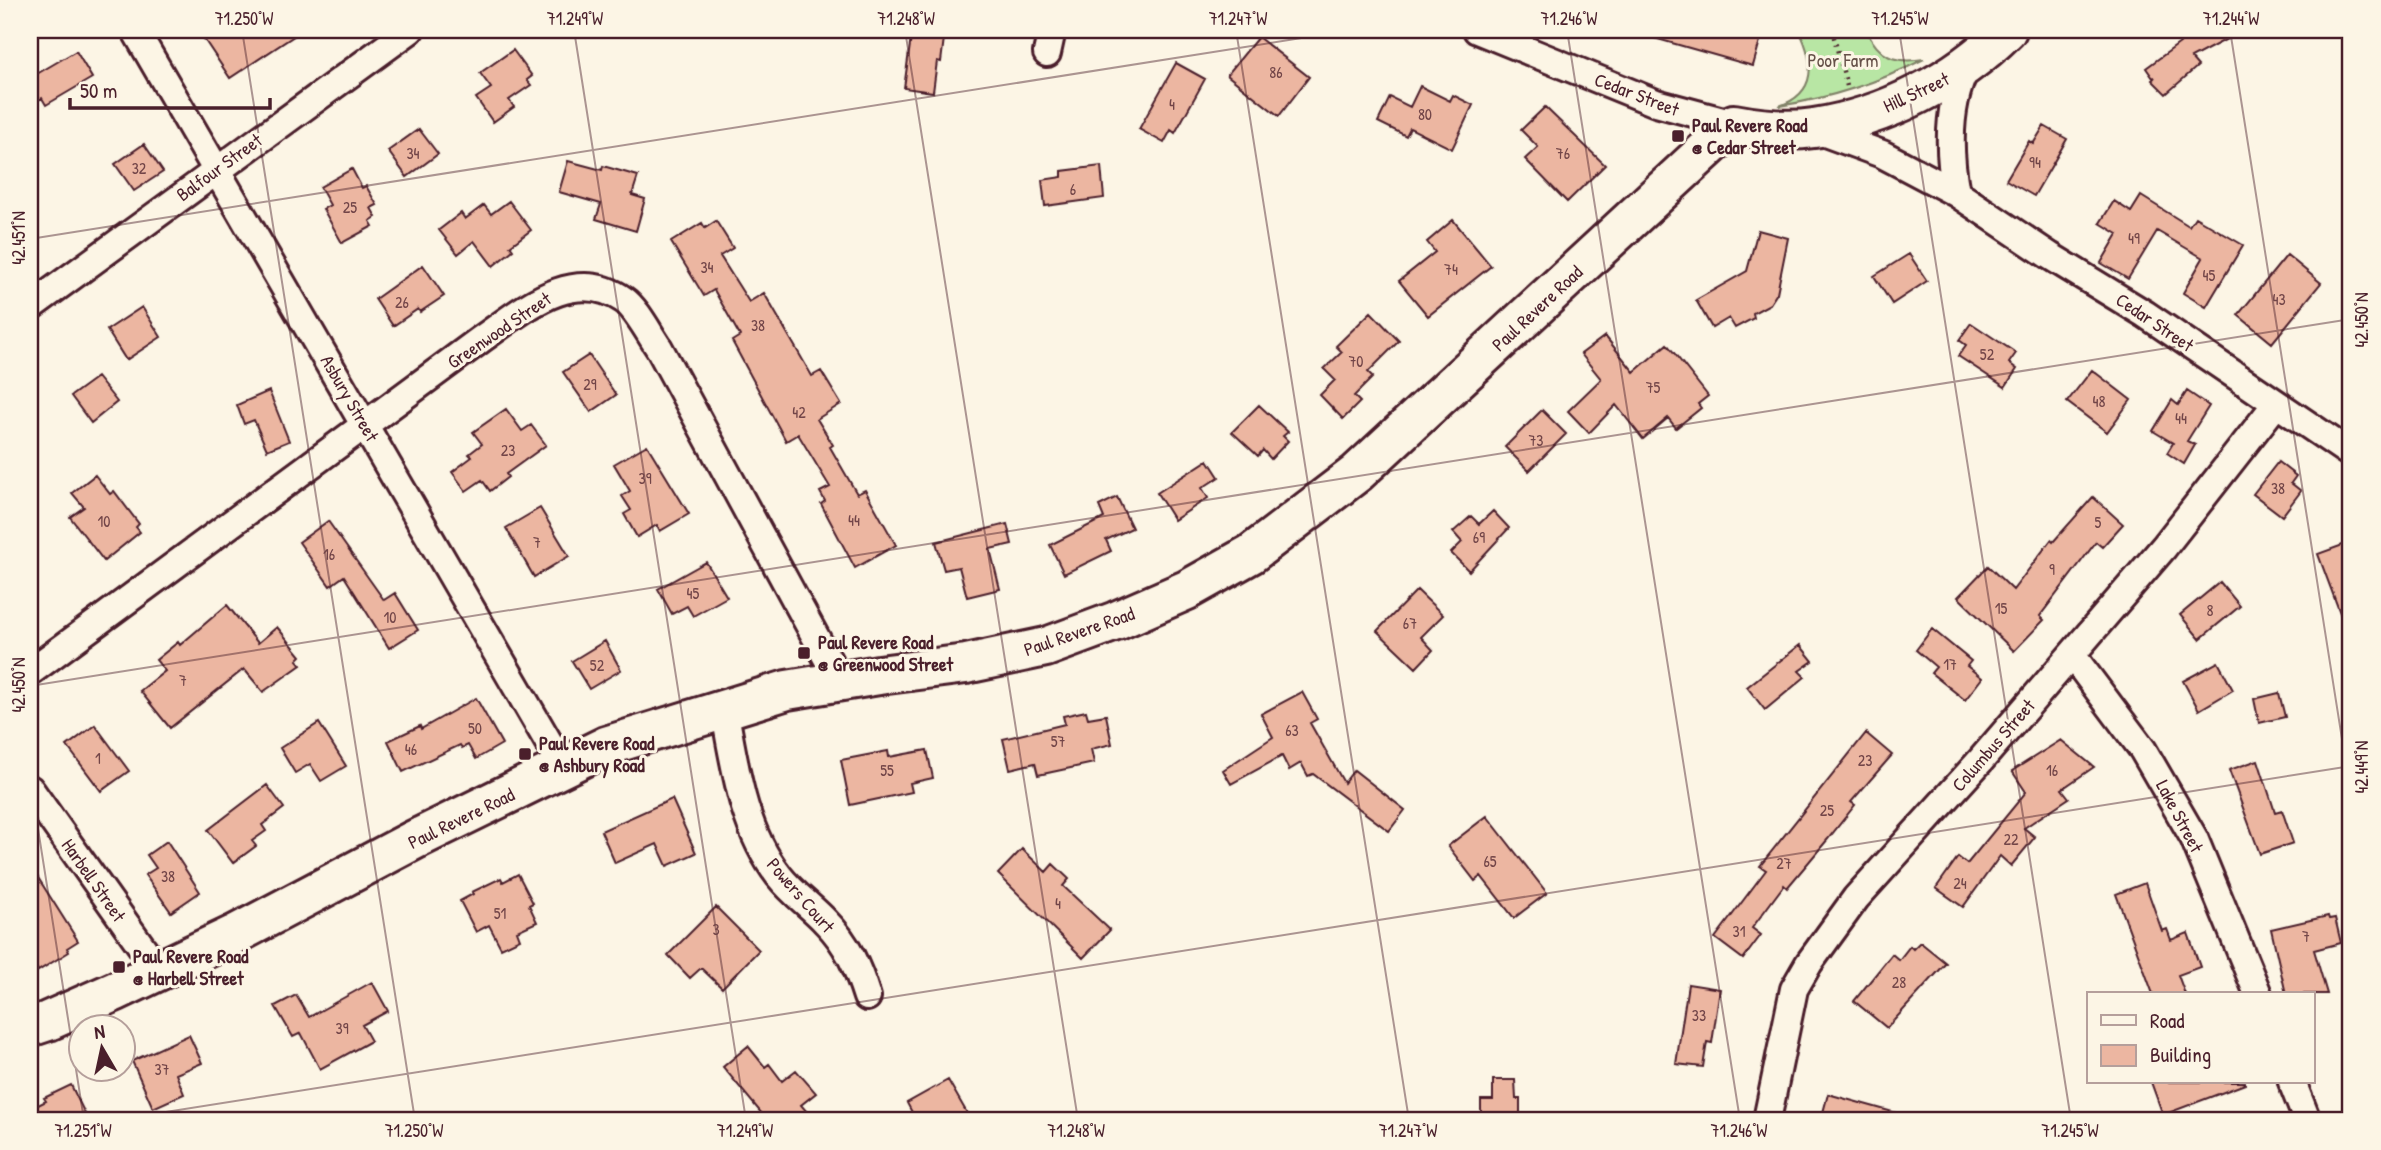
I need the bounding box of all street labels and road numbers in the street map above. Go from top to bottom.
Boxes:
street label: Hill Street [1879,65,1954,119]
street label: Cedar Street [1591,66,1684,122]
street label: Balfour Street [171,127,268,207]
street label: Paul Revere Road [1486,259,1588,357]
street label: Greenwood Street [442,285,557,374]
street label: Cedar Street [2111,286,2199,358]
street label: Asbury Street [315,350,385,446]
street label: Paul Revere Road [1020,600,1138,662]
street label: Columbus Street [1945,693,2041,797]
street label: Lake Street [2150,775,2210,857]
street label: Paul Revere Road [403,781,519,855]
street label: Harbell Street [56,833,132,927]
street label: Powers Court [761,852,841,938]

